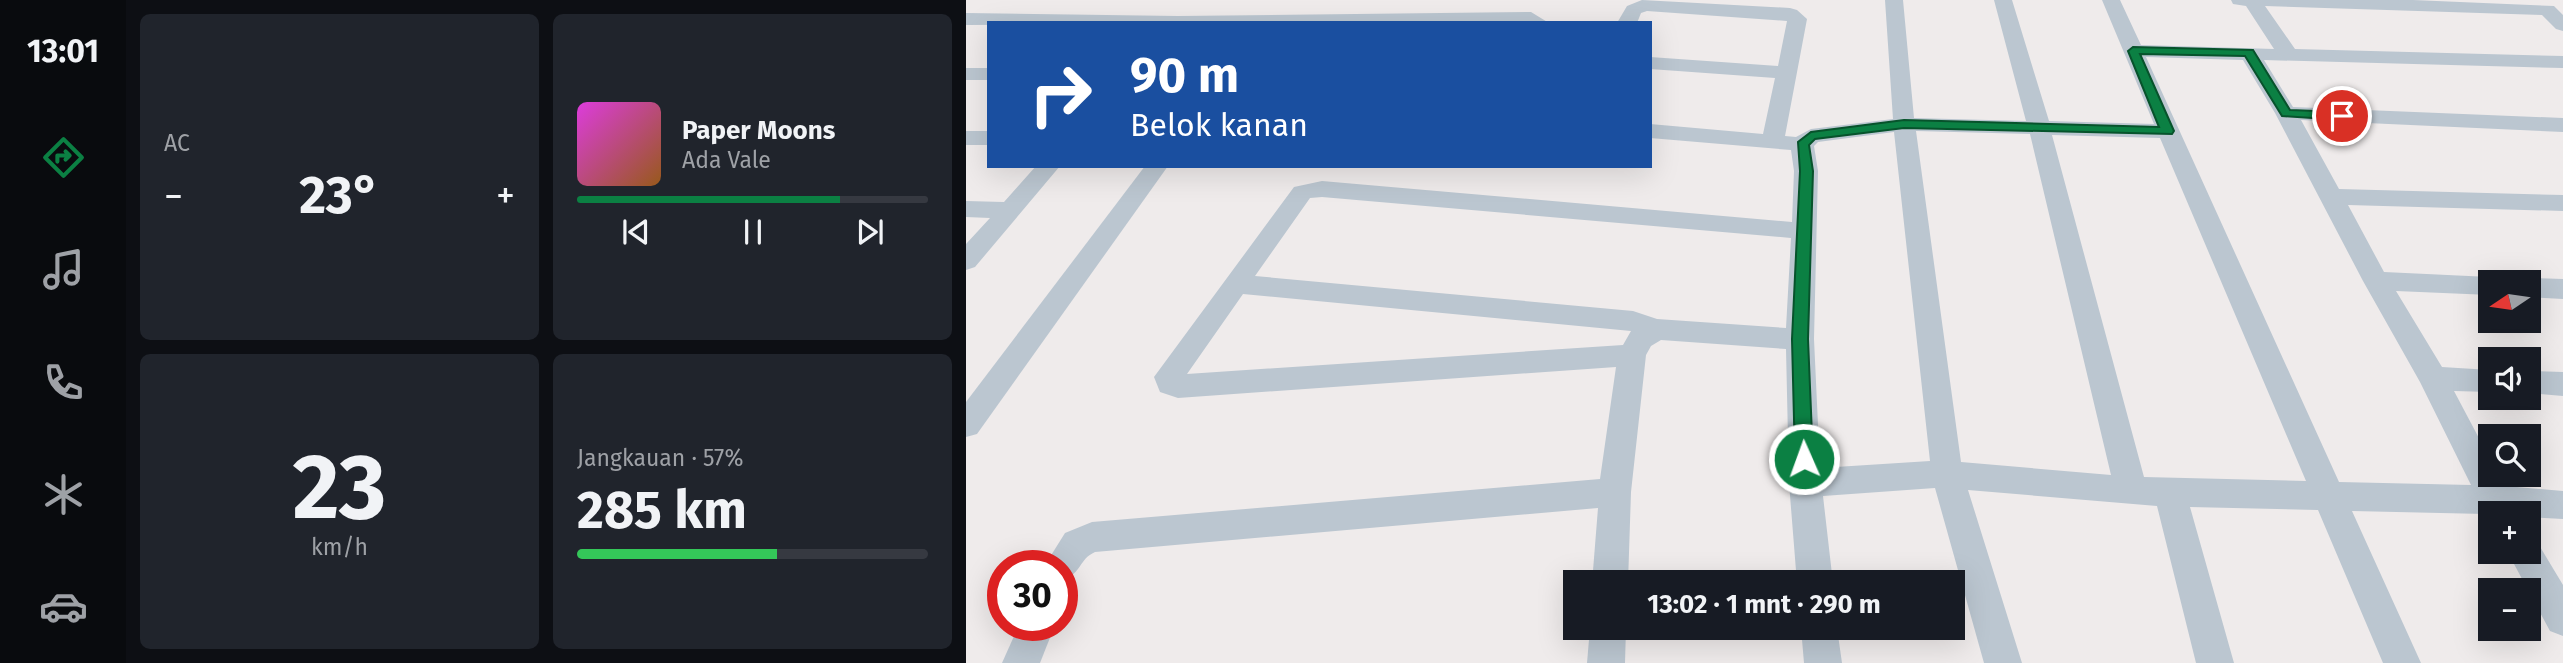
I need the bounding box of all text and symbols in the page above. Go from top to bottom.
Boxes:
text: 13:01 [27,32,99,70]
text: 90 m [1130,46,1239,105]
icon: right [1015,49,1106,140]
pin [2312,86,2372,146]
icon: arrive [2323,97,2361,135]
text: Belok kanan [1130,106,1308,144]
text: Paper Moons [682,115,835,146]
text: AC [164,129,190,157]
icon: directions [39,133,88,182]
text: Ada Vale [682,146,771,174]
text: 23° [299,164,380,227]
text: − [164,173,183,219]
text: + [496,173,515,219]
icon: previous [617,213,655,251]
icon: pause [734,213,772,251]
icon: next [851,213,889,251]
icon: music [39,245,88,294]
north arrow [2478,270,2541,332]
map controls [2478,270,2541,641]
button: sound [2478,347,2541,410]
icon: phone [39,358,88,407]
position arrow [1767,422,1841,496]
button: search [2478,424,2541,487]
text: 23 [293,433,386,542]
text: Jangkauan · 57% [577,444,743,472]
icon: climate [39,470,88,519]
text: 285 km [577,479,747,542]
button: + [2478,501,2541,564]
text: km/h [311,533,368,561]
speed limit sign: 30 [987,550,1078,641]
button: − [2478,578,2541,641]
icon: car [39,582,88,631]
text: 13:02 · 1 mnt · 290 m [1647,589,1881,620]

